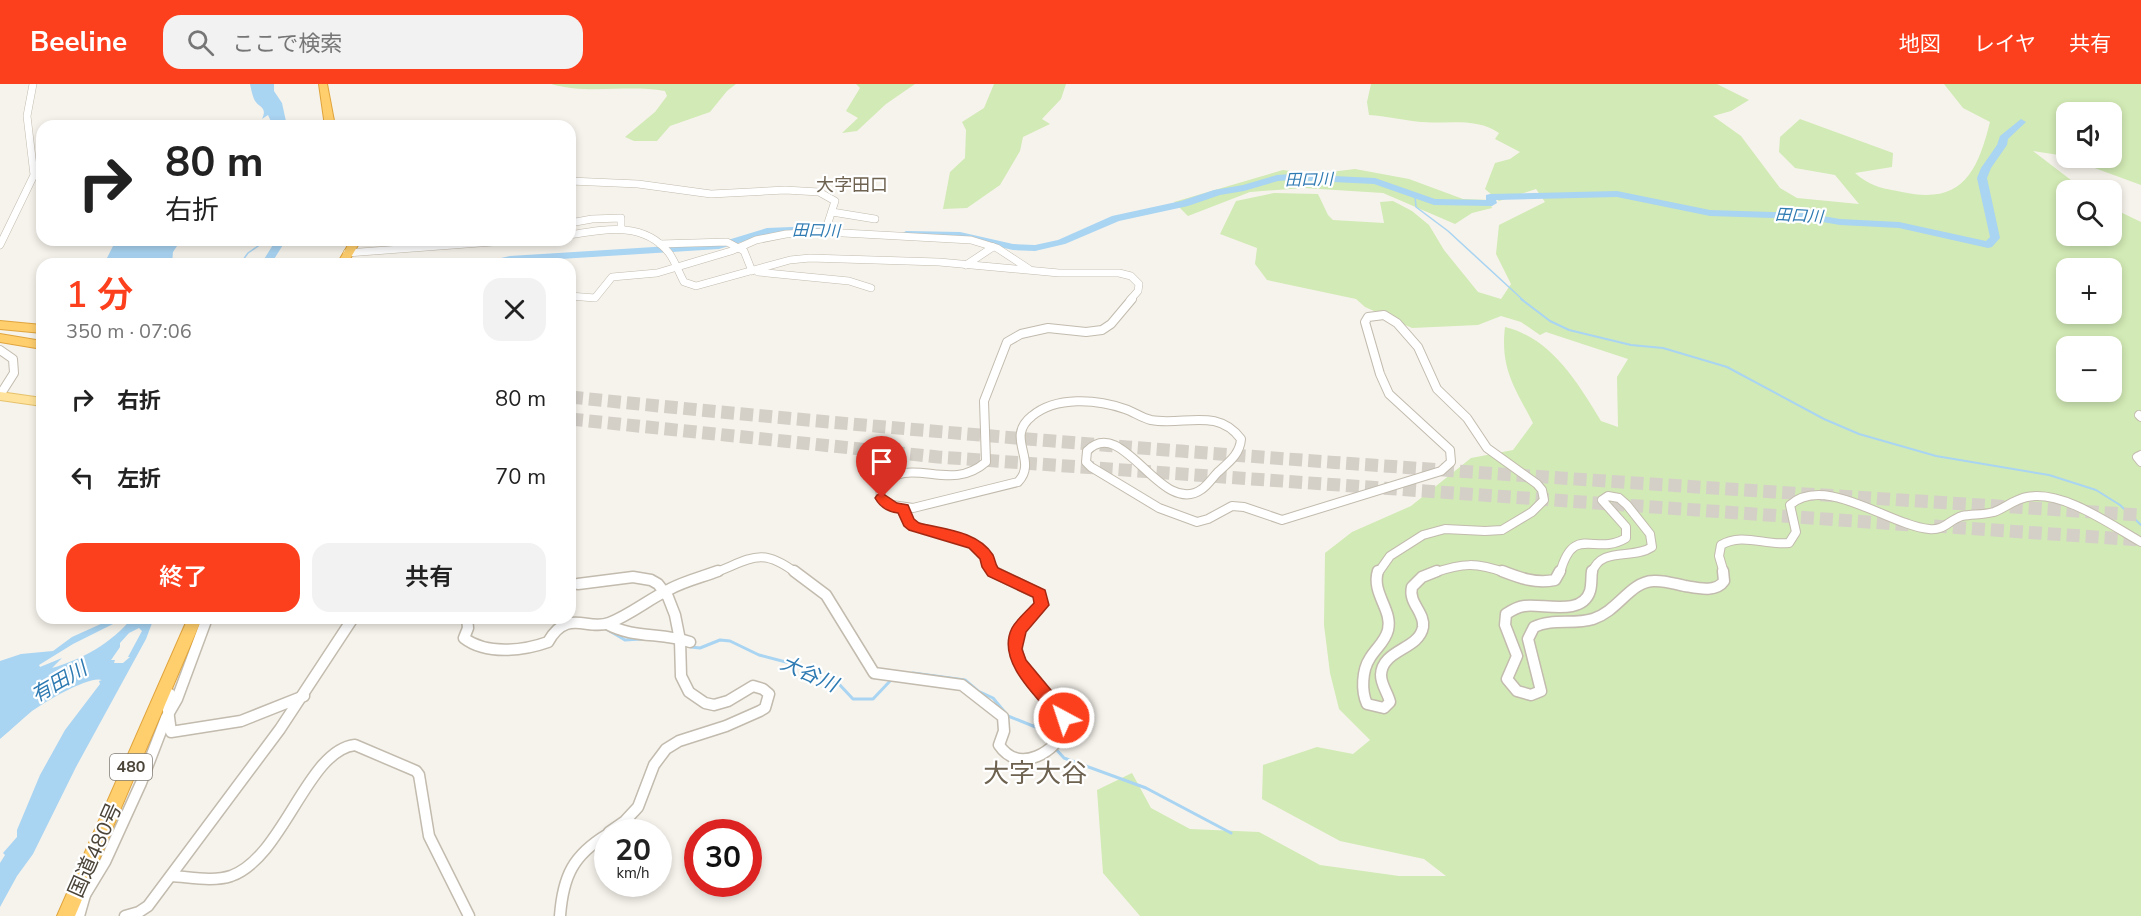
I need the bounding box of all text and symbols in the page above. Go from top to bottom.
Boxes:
search box [163,15,583,69]
text: Beeline [30,23,127,61]
icon: search [184,26,217,59]
text: ここで検索 [232,29,342,59]
text: 地図 [1899,30,1941,58]
text: レイヤ [1974,30,2036,58]
text: 共有 [2069,30,2111,58]
map controls [2056,102,2122,402]
button: sound [2056,102,2122,168]
text: 80 m [165,134,264,191]
icon: right [66,144,144,222]
water label: 田口川 [1285,169,1335,191]
district label: 大字田口 [816,173,888,197]
button: search [2056,180,2122,246]
text: 右折 [165,192,219,229]
water label: 田口川 [1774,204,1826,228]
water label: 田口川 [792,220,842,242]
button: + [2056,258,2122,324]
text: 1 分 [66,271,133,320]
button: close [483,278,546,341]
text: 350 m · 07:06 [66,318,192,345]
button: − [2056,336,2122,402]
icon: right [66,383,99,416]
text: 80 m [495,384,546,414]
text: 右折 [117,386,161,416]
pin [856,436,907,498]
icon: arrive [865,445,898,478]
icon: left [66,461,99,494]
text: 70 m [495,462,546,492]
text: 左折 [117,464,161,494]
button: 終了 [66,543,300,612]
button: 共有 [312,543,546,612]
water label: 大谷川 [776,649,844,699]
water label: 有田川 [26,654,93,709]
position arrow [1032,686,1096,750]
road number: 480 [110,754,152,780]
district label: 大字大谷 [983,756,1087,791]
street label: 国道480号 [62,798,128,902]
speed limit sign: 30 [684,819,762,897]
text: 20 [615,830,651,871]
text: km/h [616,863,650,883]

